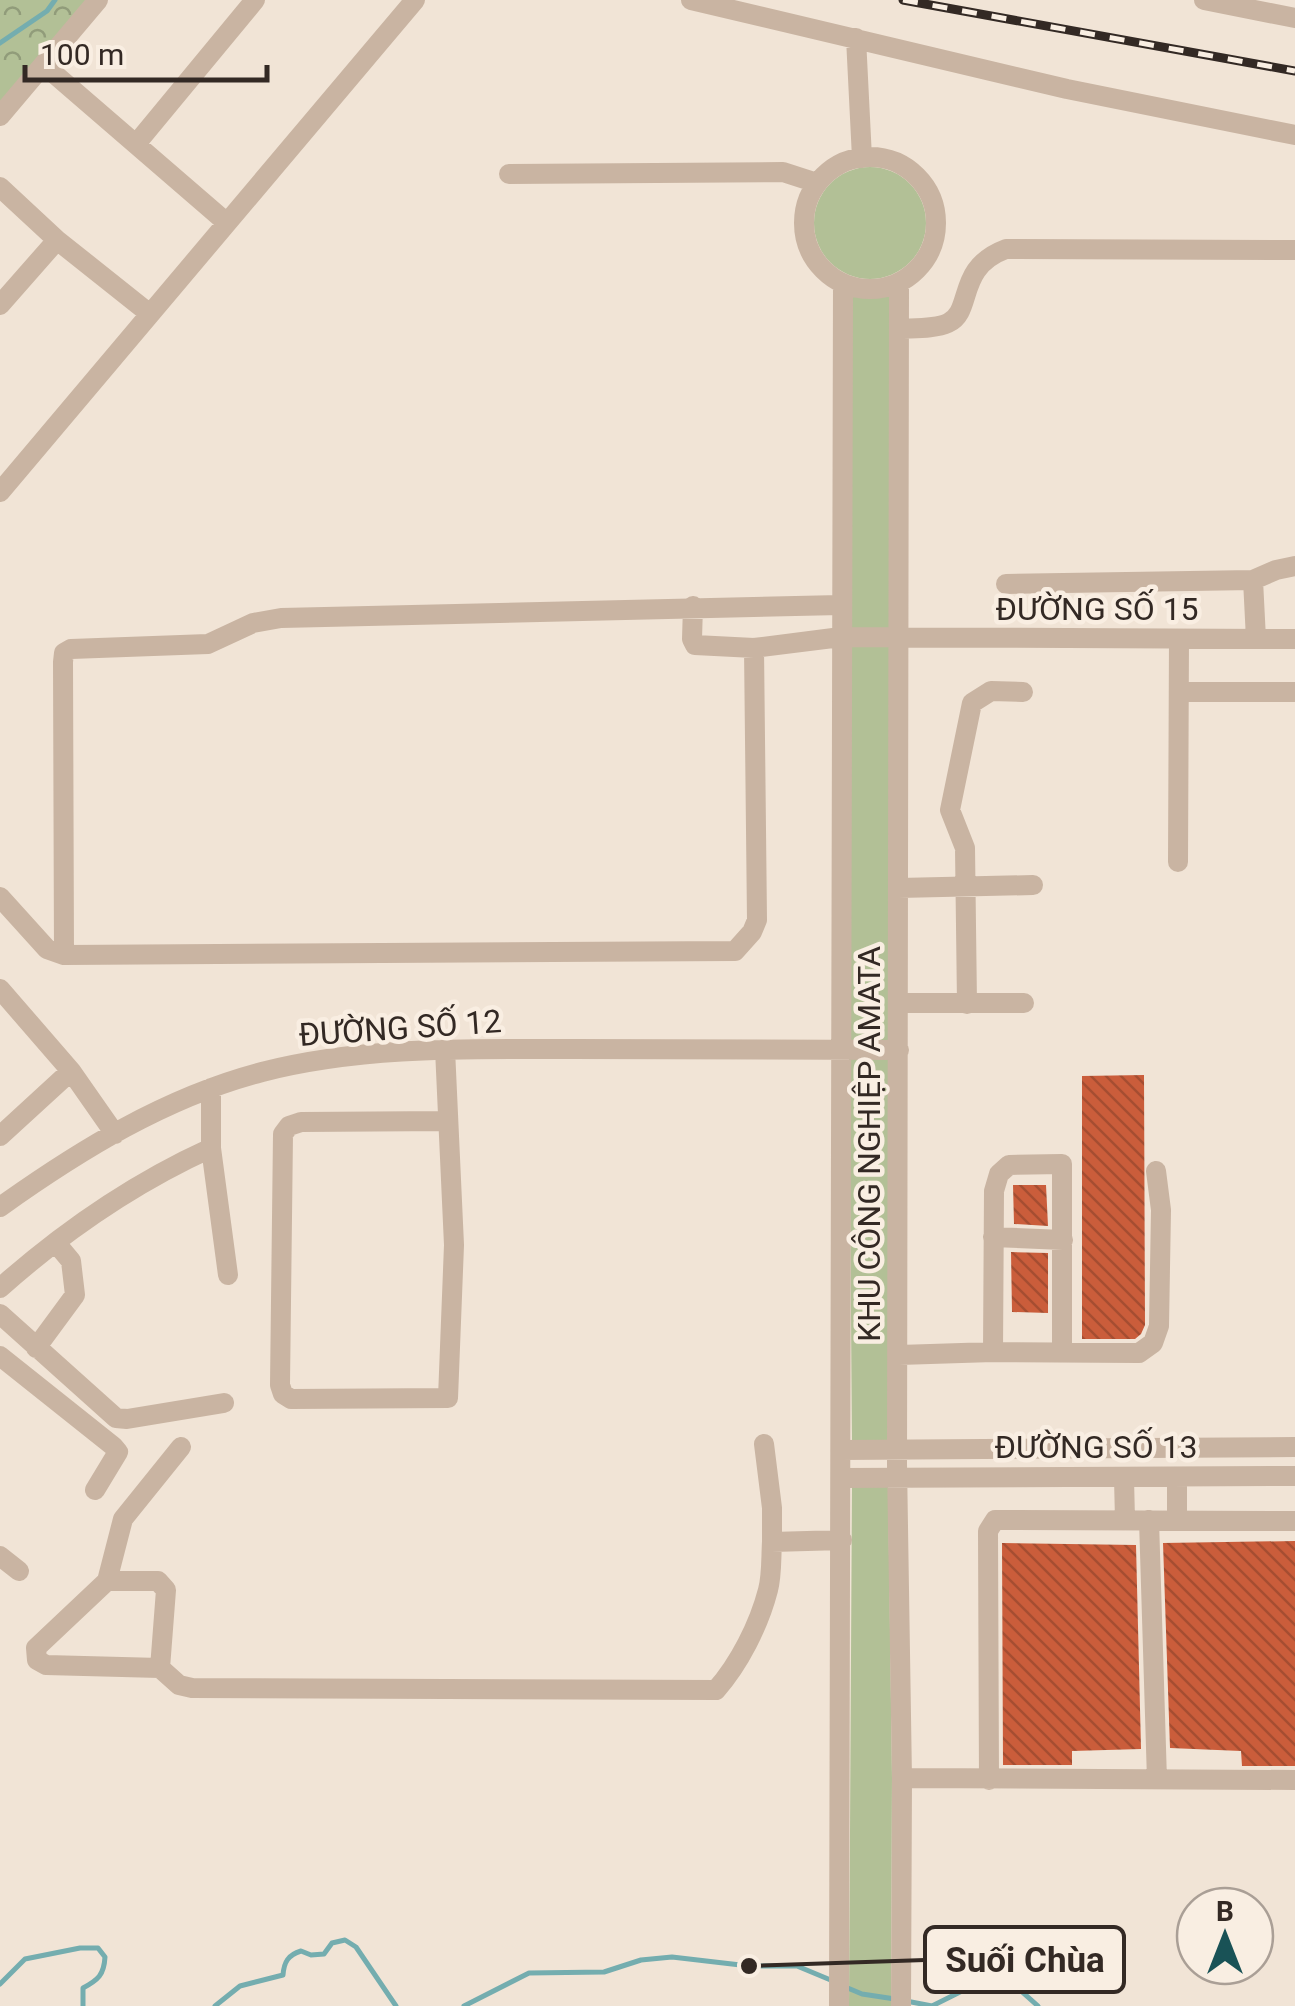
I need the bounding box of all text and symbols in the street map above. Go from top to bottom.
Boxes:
scale bar [25,20,268,82]
text: 100 m [40,37,124,72]
street label: ĐƯỜNG SỐ 15 [995,589,1199,628]
street label: KHU CÔNG NGHIỆP AMATA [850,946,888,1342]
street label: ĐƯỜNG SỐ 12 [297,1001,503,1054]
street label: ĐƯỜNG SỐ 13 [994,1427,1198,1466]
north arrow [1175,1886,1275,1986]
text: B [1216,1895,1234,1928]
callout: Suối Chùa [925,1927,1124,1992]
text: Suối Chùa [945,1940,1105,1981]

